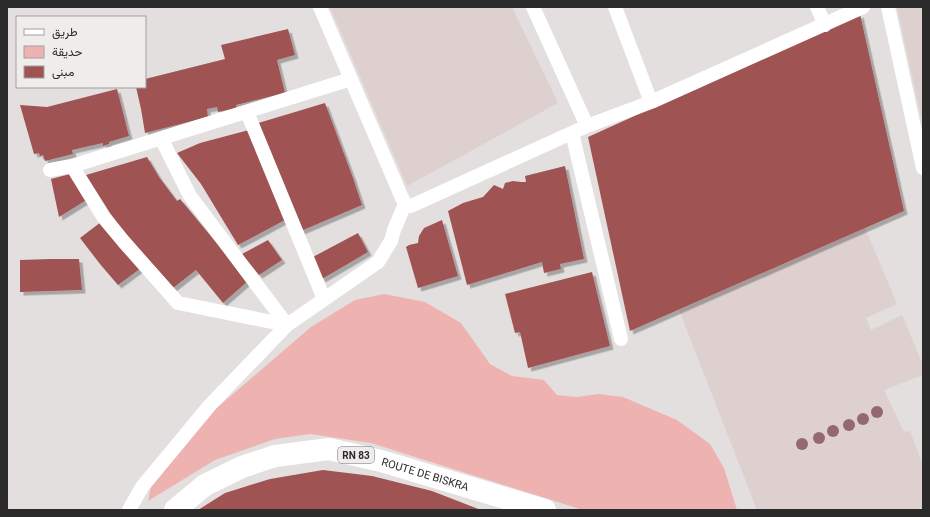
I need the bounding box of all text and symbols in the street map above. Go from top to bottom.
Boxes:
legend [16,16,146,88]
text: طريق [52,25,78,40]
text: حديقة [52,45,82,59]
text: مبنى [52,65,74,80]
road number: RN 83 [338,447,374,463]
street label: ROUTE DE BISKRA [380,456,471,494]

